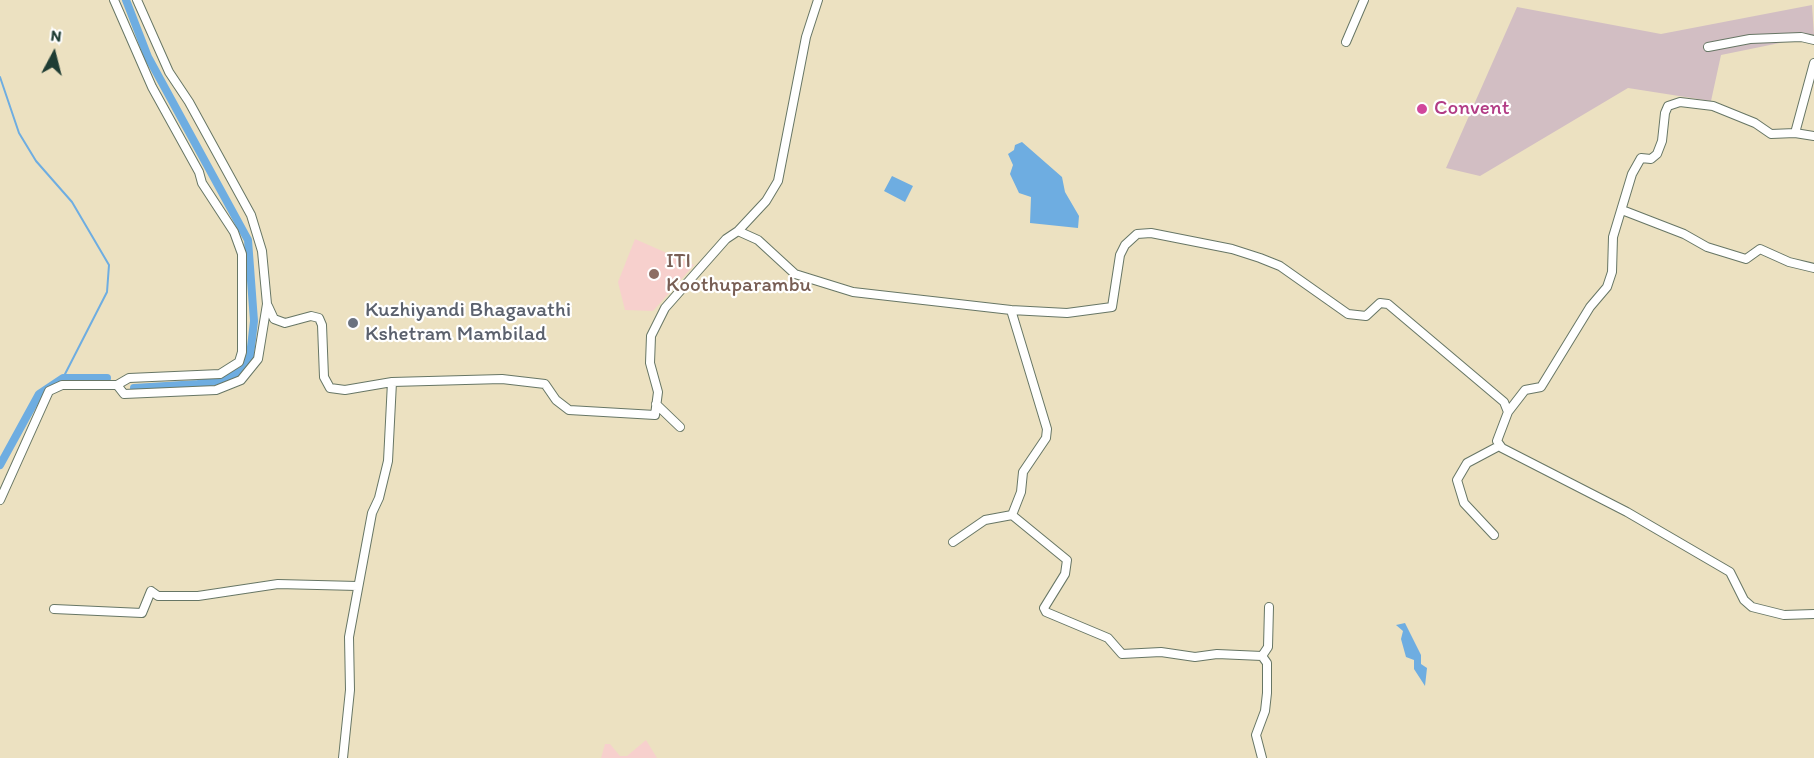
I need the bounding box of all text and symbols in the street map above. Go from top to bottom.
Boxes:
north arrow [24,24,84,84]
text: N [50,26,63,46]
place label: Convent [1434,96,1510,122]
marker: Convent [1415,102,1429,116]
place label: ITI Koothuparambu [666,249,811,299]
marker: ITI Koothuparambu [647,267,661,281]
place label: Kuzhiyandi Bhagavathi Kshetram Mambilad [365,298,571,348]
marker: Kuzhiyandi Bhagavathi Kshetram Mambilad [346,316,360,330]

